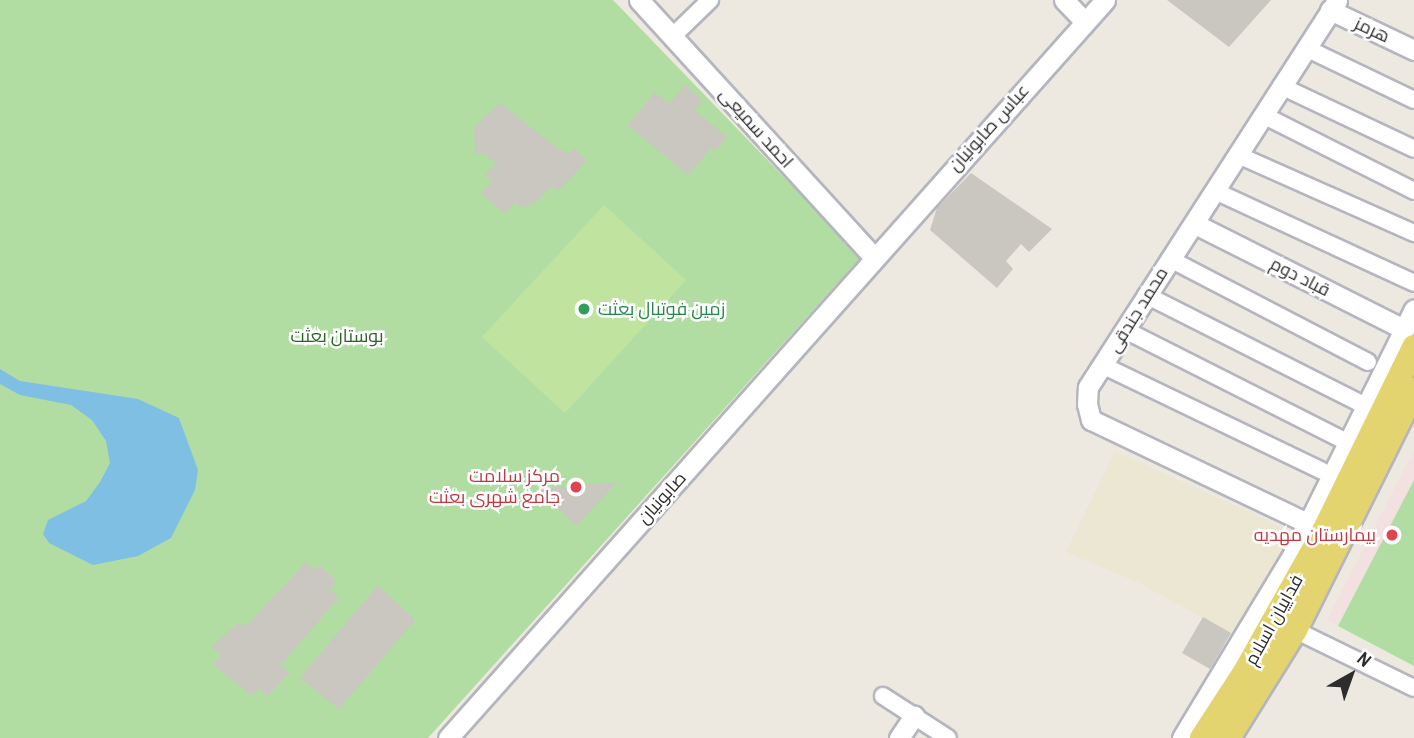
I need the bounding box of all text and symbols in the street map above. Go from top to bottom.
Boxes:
street label: هرمز [1351,12,1393,48]
street label: عباس صابونیان [944,80,1034,176]
street label: احمد سمیعی [714,83,798,173]
street label: قباد دوم [1267,253,1333,301]
street label: محمد جندقی [1103,263,1173,357]
place label: زمین فوتبال بعثت [598,298,725,320]
marker: زمین فوتبال بعثت [576,301,592,317]
park label: بوستان بعثت [290,325,384,347]
place label: مرکز سلامت جامع شهری بعثت [429,466,560,508]
street label: صابونیان [633,467,691,529]
marker: مرکز سلامت جامع شهری بعثت [566,477,586,497]
place label: بیمارستان مهدیه [1254,524,1376,546]
marker: بیمارستان مهدیه [1382,525,1402,545]
street label: فداییان اسلام [1240,571,1308,669]
north arrow [1316,640,1386,710]
text: N [1352,645,1377,672]

